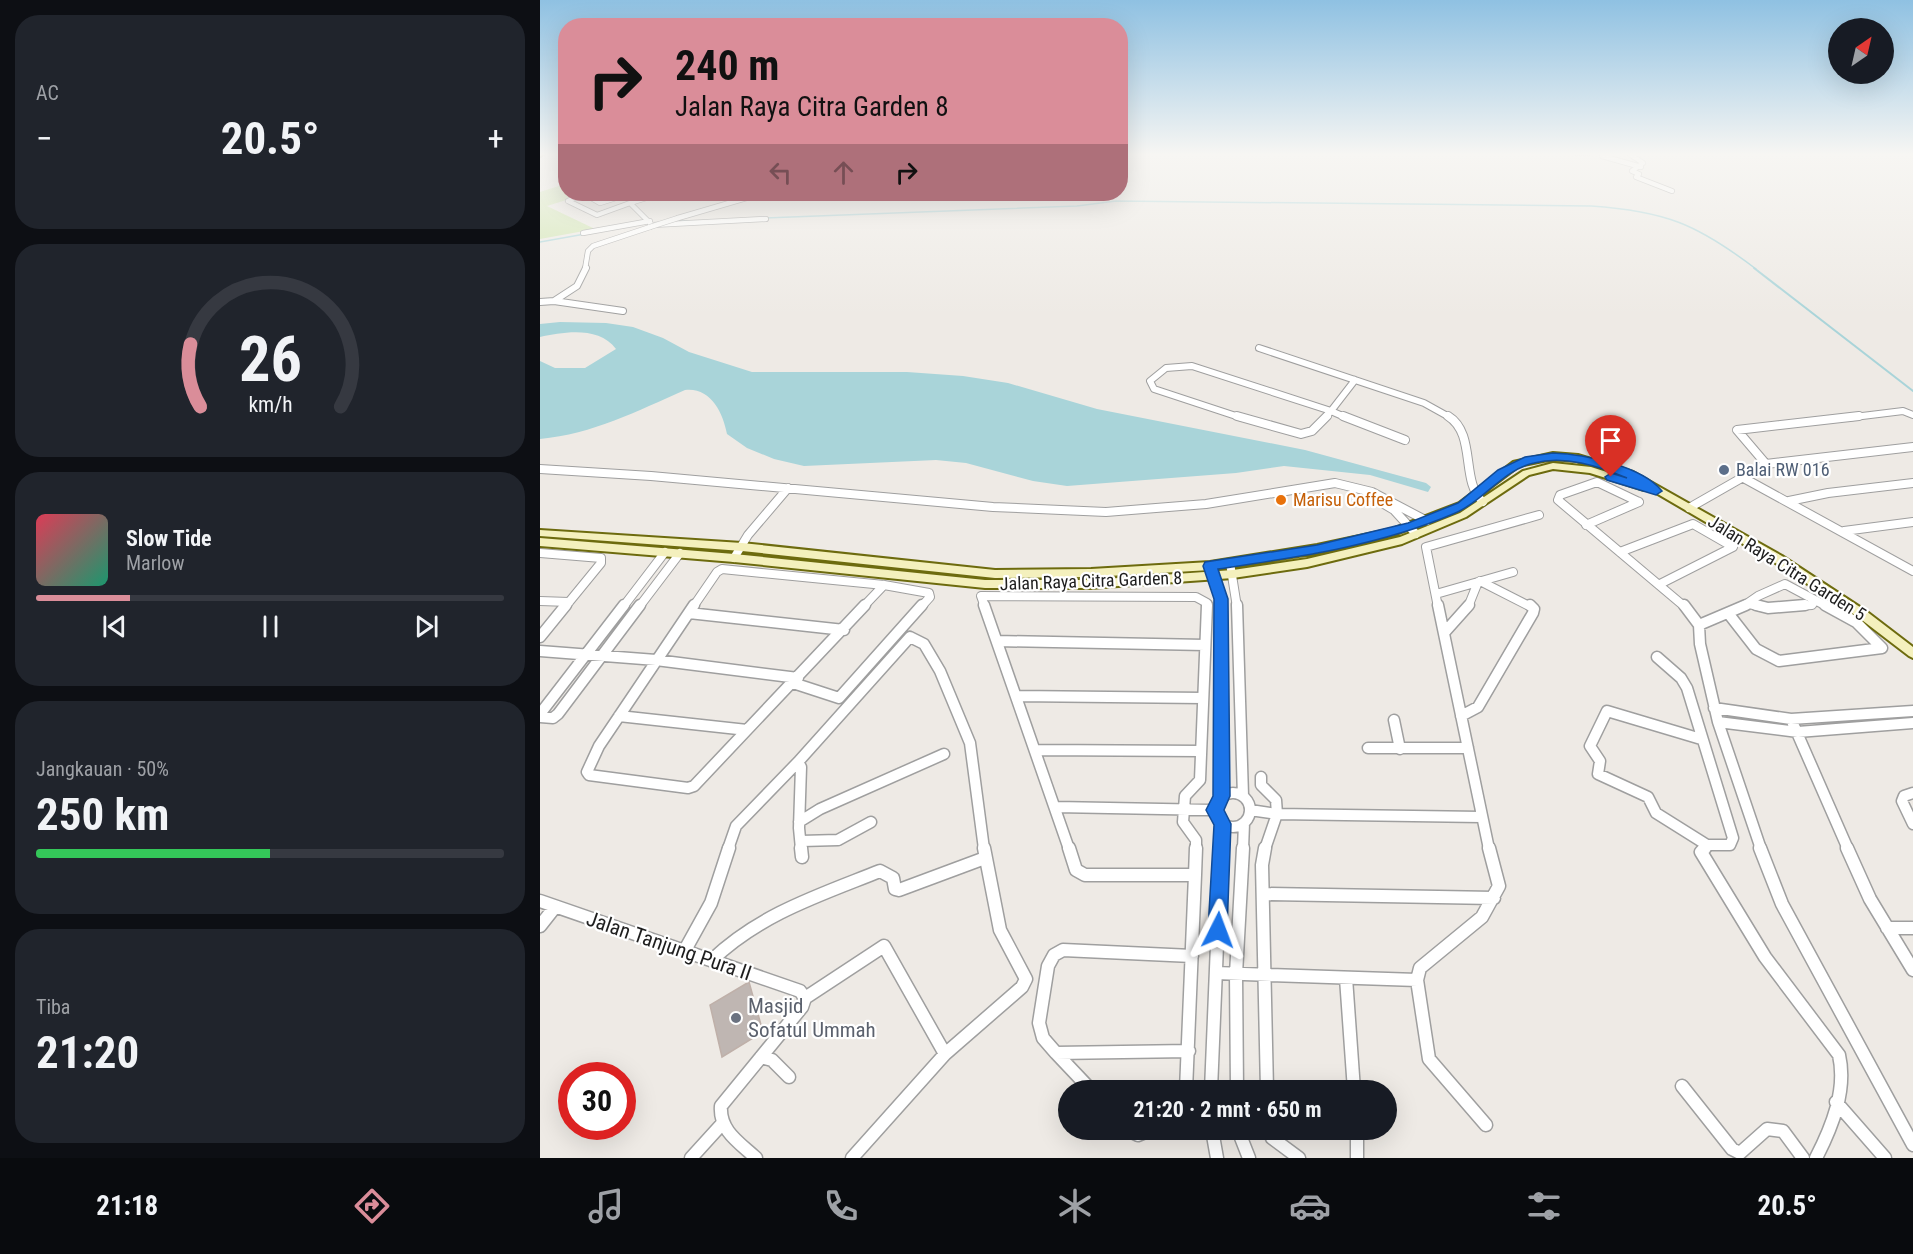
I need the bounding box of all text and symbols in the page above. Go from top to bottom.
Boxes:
north arrow [1828,18,1894,84]
map controls [1828,18,1894,84]
text: 240 m [675,41,780,90]
icon: right [576,42,654,120]
text: AC [36,81,59,105]
text: Jalan Raya Citra Garden 8 [675,91,948,123]
text: 20.5° [221,112,319,165]
text: − [36,119,53,158]
text: + [488,119,504,158]
icon: left [764,156,797,189]
icon: ahead [827,156,860,189]
icon: right [890,156,923,189]
text: 26 [238,324,302,397]
text: km/h [248,393,292,418]
pin [1585,415,1636,477]
icon: arrive [1594,424,1627,457]
place label: Balai RW 016 [1736,459,1830,480]
marker: Balai RW 016 [1717,463,1731,477]
place label: Marisu Coffee [1293,489,1393,510]
marker: Marisu Coffee [1274,493,1288,507]
street label: Jalan Raya Citra Garden 5 [1704,510,1870,625]
text: Slow Tide [126,526,212,551]
text: Marlow [126,551,184,575]
street label: Jalan Raya Citra Garden 8 [1000,567,1182,594]
icon: previous [98,610,131,643]
icon: pause [254,610,287,643]
icon: next [410,610,443,643]
text: Jangkauan · 50% [36,757,169,781]
text: 250 km [36,788,169,841]
position arrow [1186,898,1250,962]
street label: Jalan Tanjung Pura II [583,906,755,986]
place label: Masjid Sofatul Ummah [748,994,876,1042]
text: Tiba [36,995,70,1019]
marker: Masjid Sofatul Ummah [729,1011,743,1025]
text: 21:20 [36,1026,139,1079]
speed limit sign: 30 [558,1062,636,1140]
text: 21:20 · 2 mnt · 650 m [1133,1097,1322,1122]
icon: directions [351,1185,393,1227]
icon: music [585,1185,627,1227]
icon: phone [820,1185,862,1227]
icon: climate [1054,1185,1096,1227]
icon: car [1289,1185,1331,1227]
icon: filters [1523,1185,1565,1227]
text: 21:18 [96,1190,158,1222]
text: 20.5° [1757,1190,1817,1222]

